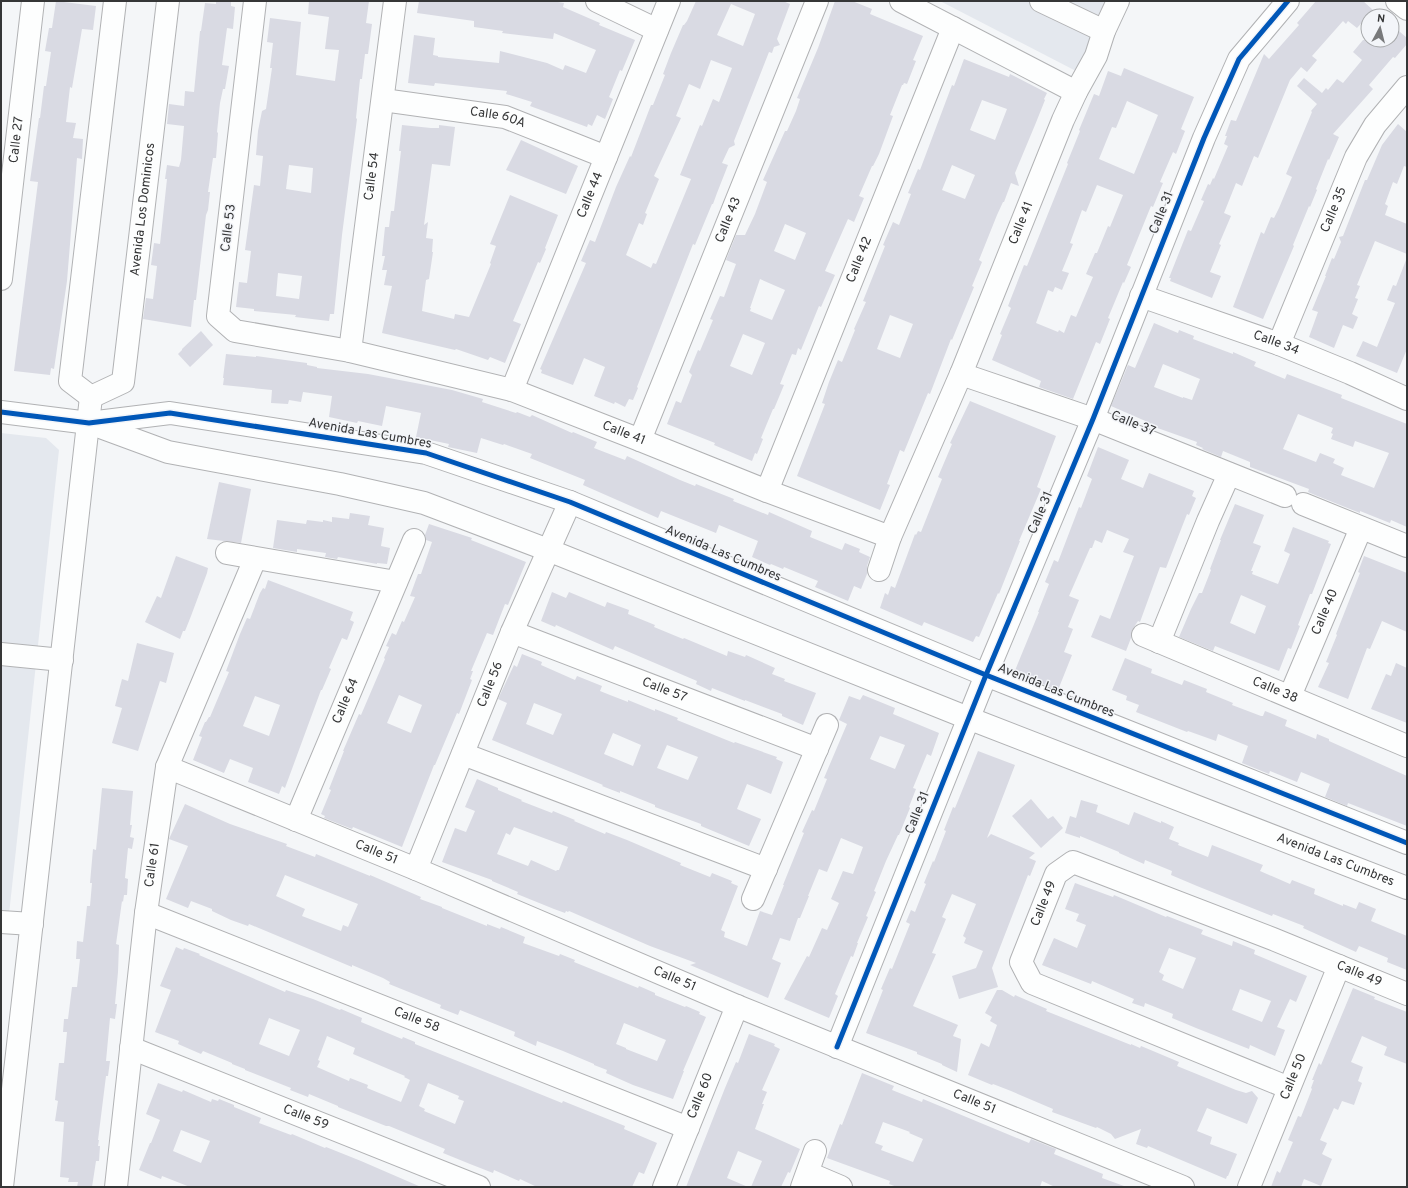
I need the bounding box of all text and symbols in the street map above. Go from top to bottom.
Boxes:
north arrow [1360,8,1400,48]
text: N [1376,12,1386,26]
street label: Calle 60A [469,104,528,132]
street label: Calle 27 [6,116,28,164]
street label: Avenida Los Dominicos [128,142,159,277]
street label: Calle 54 [361,151,383,202]
street label: Calle 44 [574,170,607,221]
street label: Calle 35 [1318,185,1351,235]
street label: Calle 31 [1146,189,1178,237]
street label: Calle 43 [712,195,745,245]
street label: Calle 41 [1006,199,1037,247]
street label: Calle 53 [218,203,240,253]
street label: Calle 42 [843,235,876,285]
street label: Calle 34 [1251,328,1301,359]
street label: Calle 37 [1108,408,1158,440]
street label: Avenida Las Cumbres [307,415,433,453]
street label: Calle 41 [600,418,648,449]
street label: Calle 31 [1025,489,1057,537]
street label: Avenida Las Cumbres [662,522,784,586]
street label: Calle 40 [1309,587,1342,638]
street label: Calle 56 [474,659,507,710]
street label: Avenida Las Cumbres [995,660,1117,722]
street label: Calle 38 [1250,674,1300,707]
street label: Calle 57 [639,675,689,706]
street label: Calle 64 [329,676,363,726]
street label: Calle 31 [902,789,934,837]
street label: Avenida Las Cumbres [1274,830,1397,890]
street label: Calle 51 [352,837,400,869]
street label: Calle 61 [142,842,164,888]
street label: Calle 49 [1028,879,1060,929]
street label: Calle 49 [1334,958,1384,991]
street label: Calle 51 [651,963,698,995]
street label: Calle 58 [391,1004,442,1037]
street label: Calle 50 [1277,1051,1310,1102]
street label: Calle 60 [684,1071,717,1121]
street label: Calle 51 [950,1086,998,1118]
street label: Calle 59 [280,1101,331,1134]

